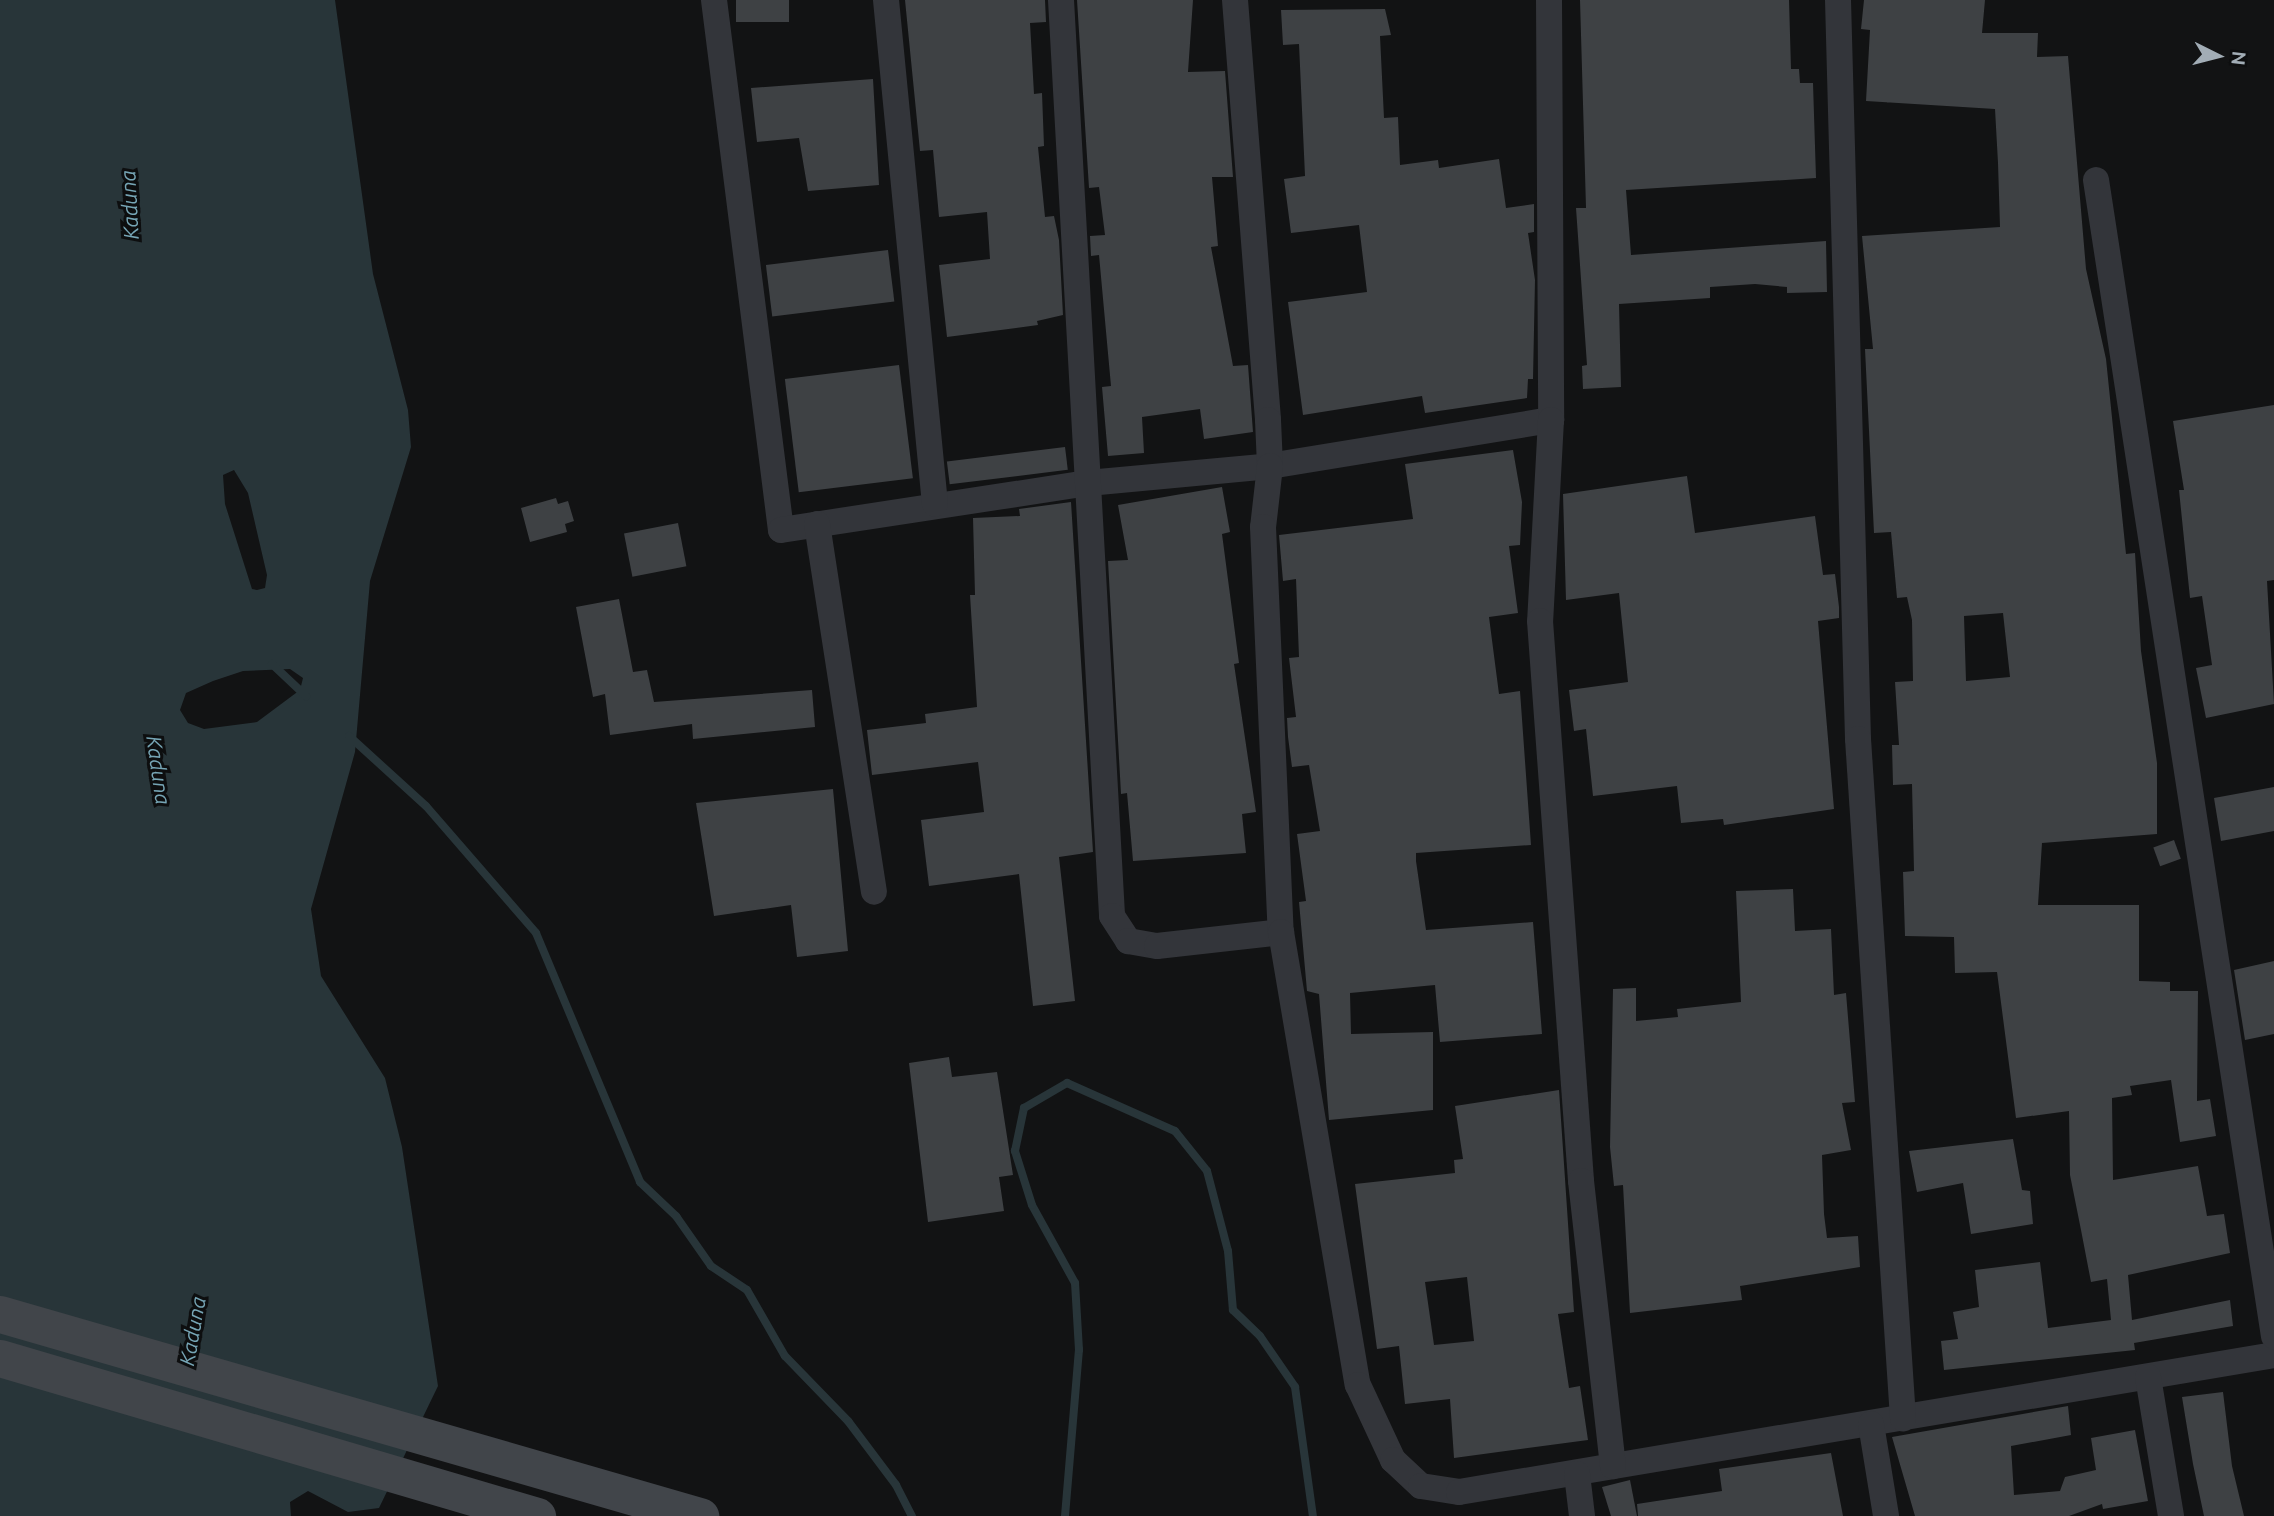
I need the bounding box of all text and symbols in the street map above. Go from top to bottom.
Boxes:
north arrow [2183,21,2253,91]
text: N [2227,50,2251,66]
water label: Kaduna [115,170,143,240]
water label: Kaduna [142,734,176,806]
water label: Kaduna [174,1295,210,1367]

